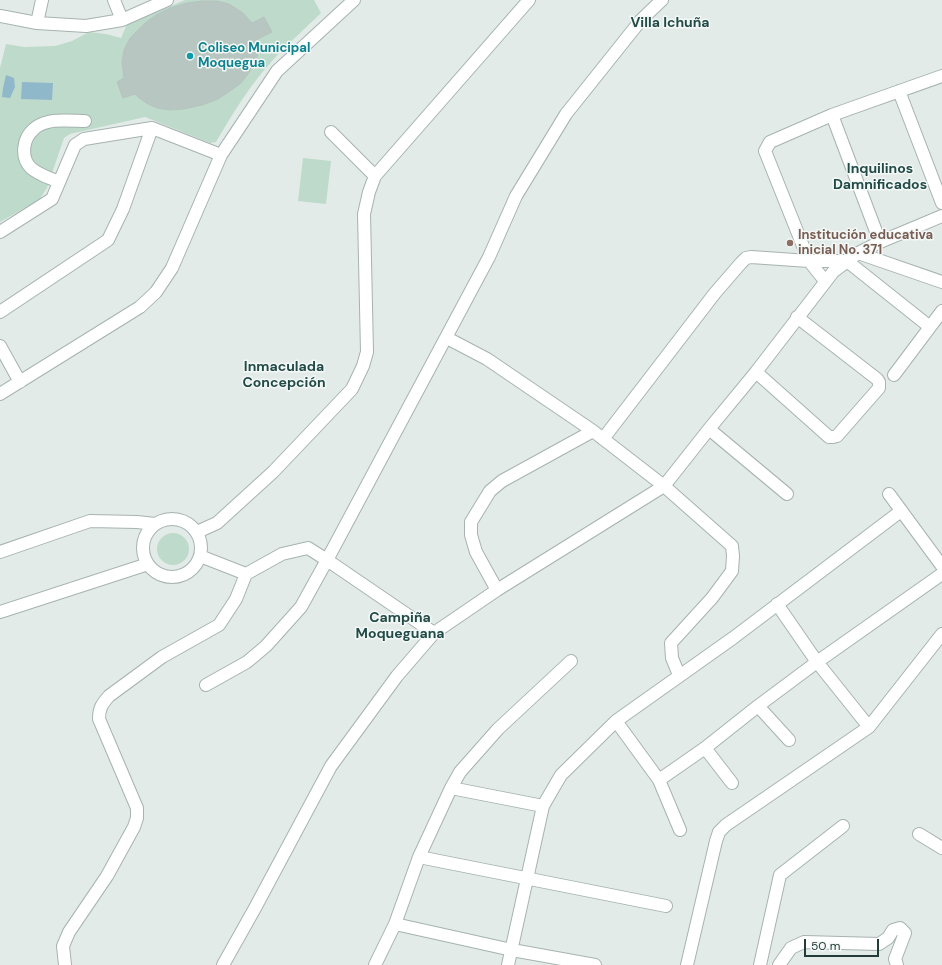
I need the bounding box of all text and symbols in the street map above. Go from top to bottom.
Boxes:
district label: Villa Ichuña [630,15,710,31]
place label: Coliseo Municipal Moquegua [198,41,310,72]
marker: Coliseo Municipal Moquegua [185,51,195,61]
district label: Inquilinos Damnificados [833,161,927,194]
place label: Institución educativa inicial No. 371 [798,228,933,259]
marker: Institución educativa inicial No. 371 [785,238,795,248]
district label: Inmaculada Concepción [242,359,326,392]
district label: Campiña Moqueguana [356,610,444,642]
scale bar [806,931,881,957]
text: 50 m [811,938,840,954]

